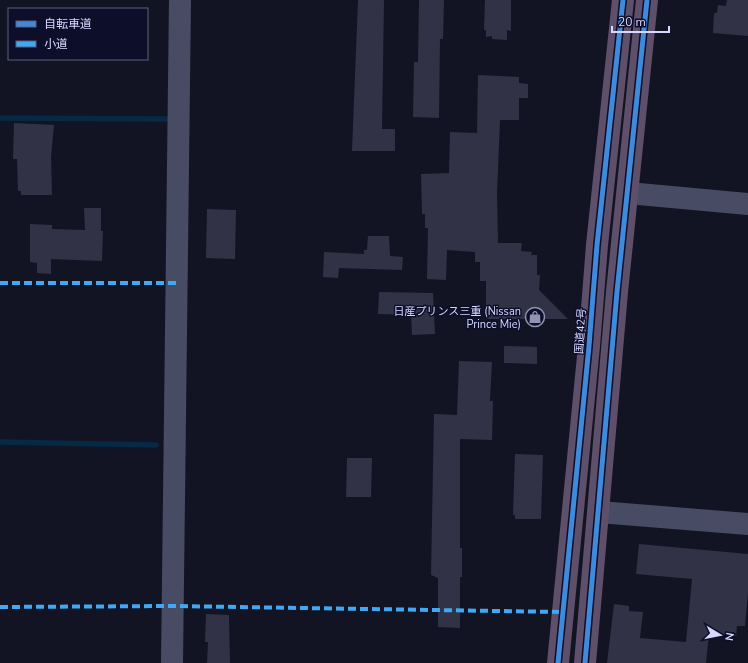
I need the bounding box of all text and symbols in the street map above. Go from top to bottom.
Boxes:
legend [8,8,148,60]
scale bar [612,8,669,34]
text: 20 m [618,14,646,30]
text: 自転車道 [44,16,92,32]
text: 小道 [44,36,68,52]
place label: 日産プリンス三重 (Nissan Prince Mie) [394,304,521,332]
shop icon: 日産プリンス三重 (Nissan Prince Mie) [524,306,546,328]
street label: 国道42号 [571,307,590,355]
north arrow [700,615,740,655]
text: N [721,631,737,642]

